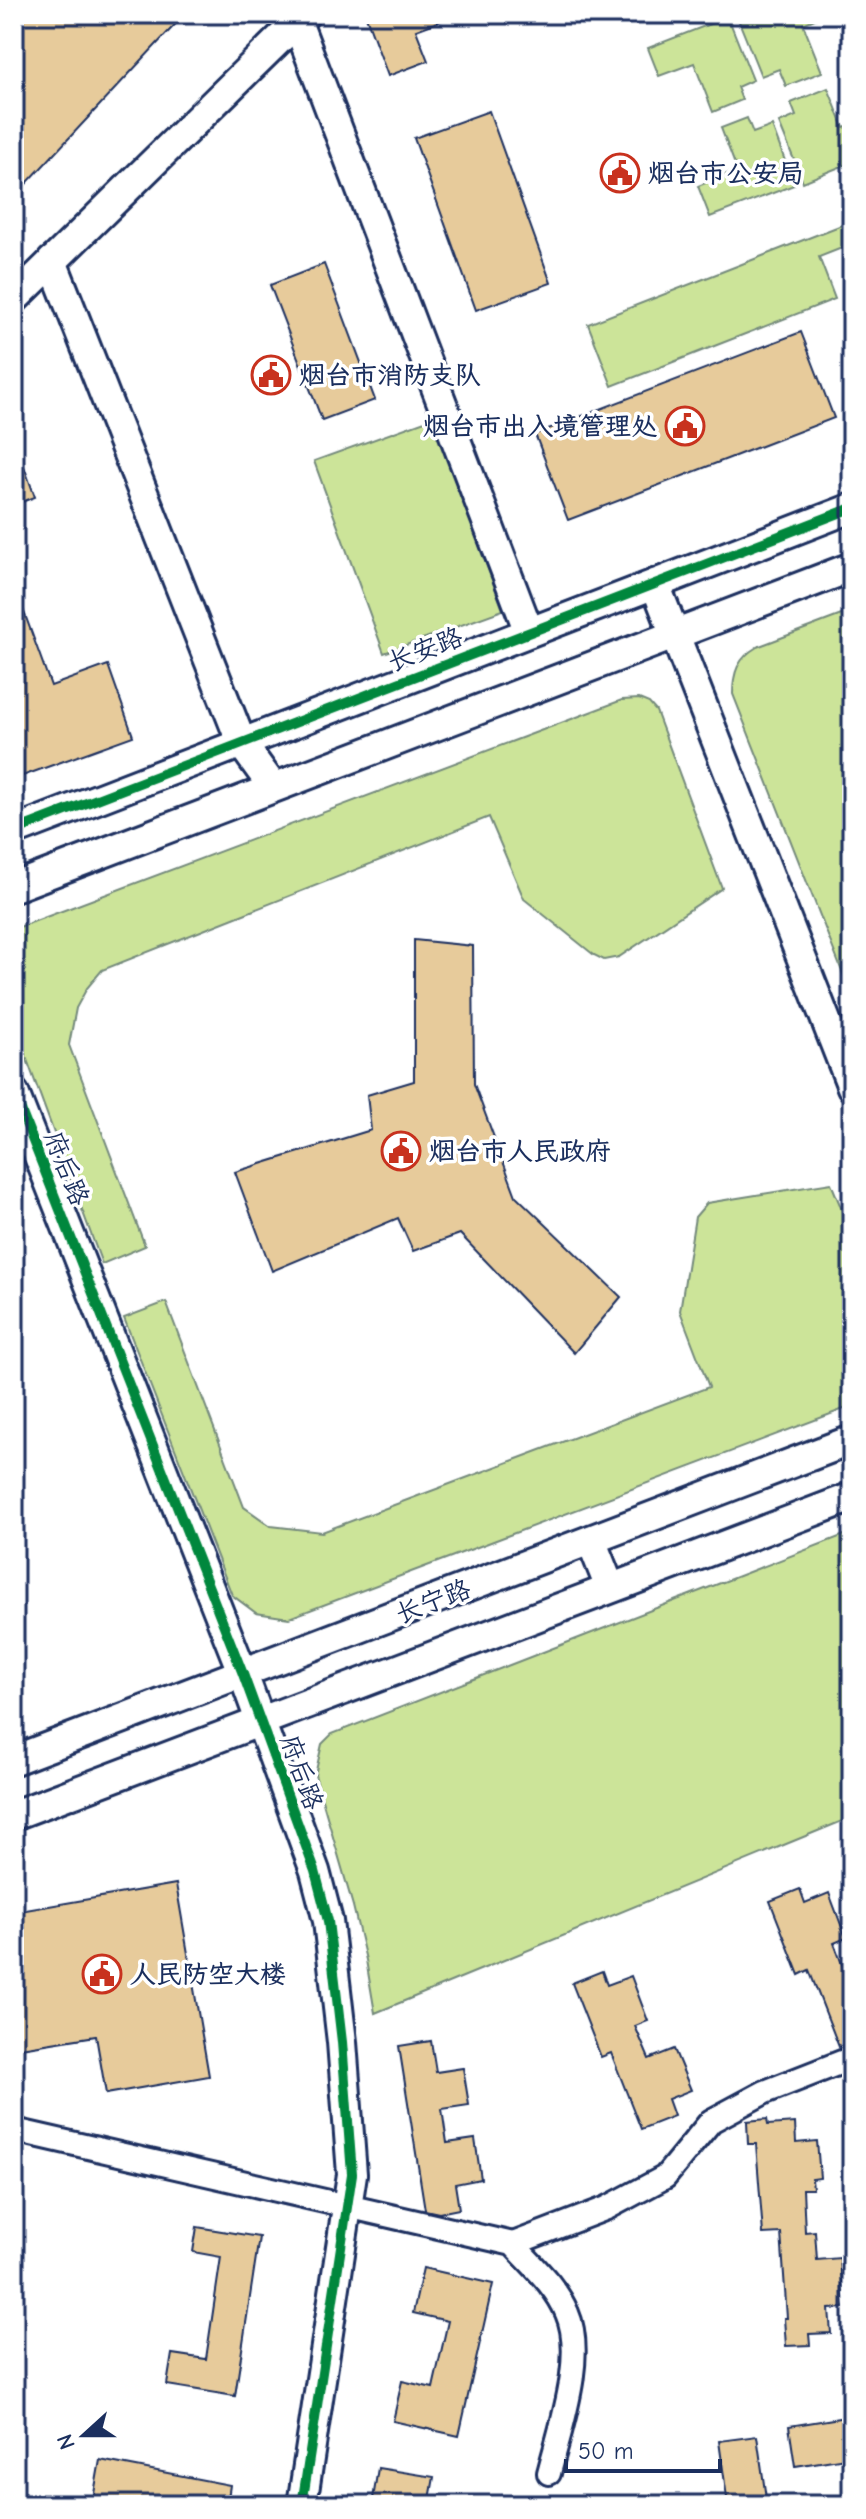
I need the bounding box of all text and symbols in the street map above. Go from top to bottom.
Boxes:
public building icon: 烟台市公安局 [599,152,641,194]
place label: 烟台市公安局 [648,159,804,189]
public building icon: 烟台市消防支队 [250,354,292,396]
place label: 烟台市消防支队 [299,361,481,391]
public building icon: 烟台市出入境管理处 [664,405,706,447]
place label: 烟台市出入境管理处 [423,412,657,442]
street label: 长安路 [384,622,467,678]
street label: 府后路 [38,1127,95,1210]
public building icon: 烟台市人民政府 [380,1130,422,1172]
place label: 烟台市人民政府 [429,1137,611,1167]
street label: 长宁路 [392,1574,475,1630]
street label: 府后路 [274,1731,328,1814]
public building icon: 人民防空大楼 [81,1953,123,1995]
place label: 人民防空大楼 [130,1960,286,1990]
north arrow [44,2395,124,2475]
scale bar [566,2423,720,2473]
text: N [52,2430,81,2453]
text: 50 m [578,2437,634,2465]

